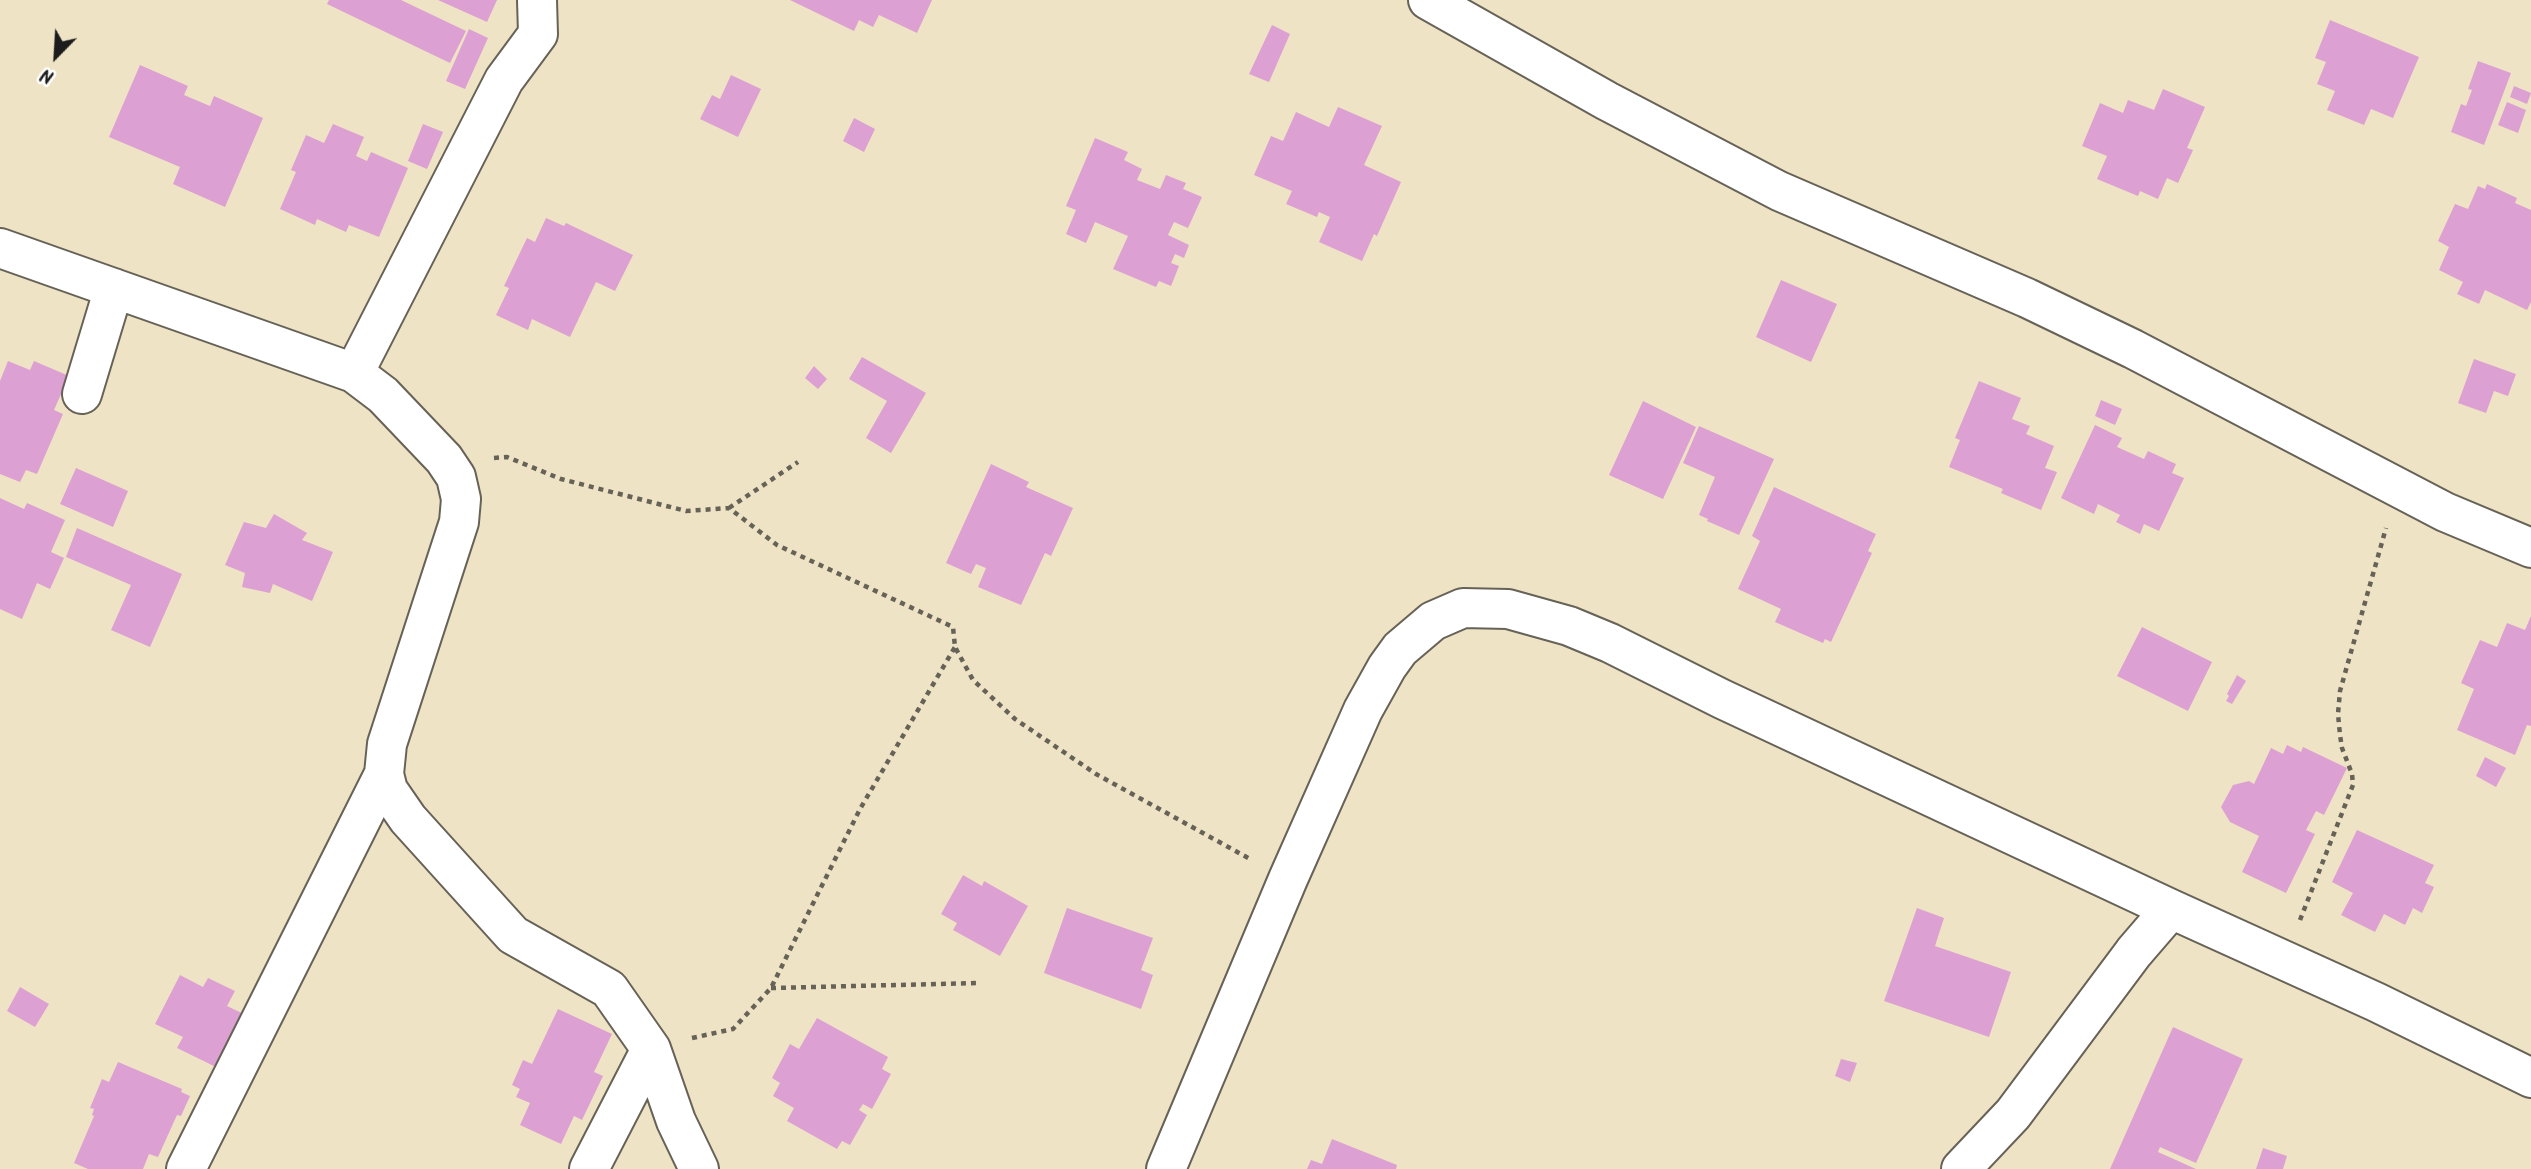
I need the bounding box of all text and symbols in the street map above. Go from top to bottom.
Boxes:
north arrow [21,21,91,91]
text: N [36,59,59,91]

